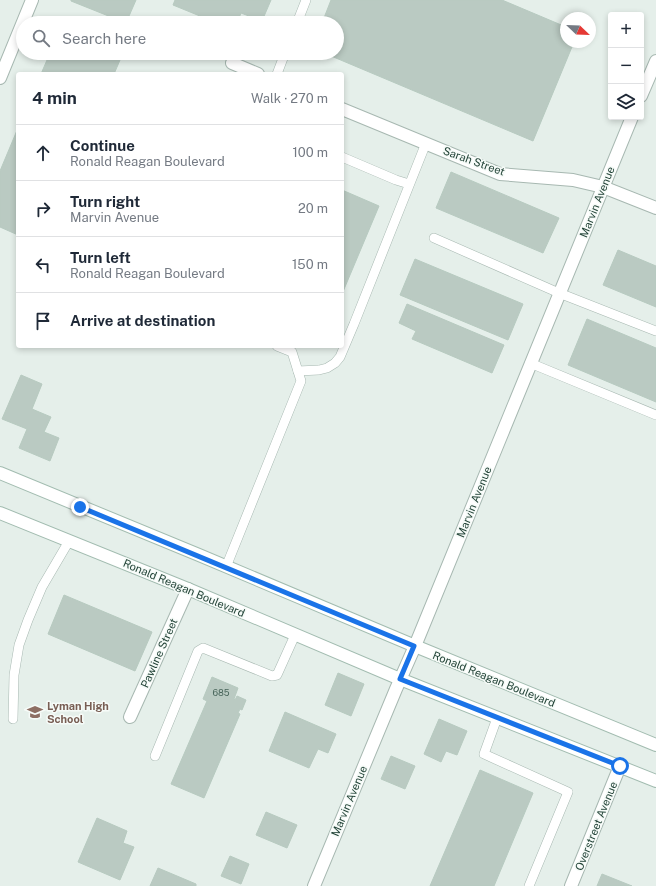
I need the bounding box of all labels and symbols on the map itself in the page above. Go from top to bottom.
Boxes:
north arrow [560,12,596,48]
street label: Sarah Street [442,144,506,178]
street label: Marvin Avenue [577,165,617,239]
street label: Marvin Avenue [454,465,494,539]
route end [71,498,89,516]
street label: Ronald Reagan Boulevard [121,557,247,619]
street label: Pawline Street [138,616,180,690]
street label: Ronald Reagan Boulevard [431,649,557,709]
house number: 685 [212,687,230,698]
place label: Lyman High School [47,700,109,725]
school or university icon: Lyman High School [26,703,44,721]
route start [611,757,629,775]
street label: Marvin Avenue [329,764,369,838]
street label: Overstreet Avenue [573,780,619,872]

